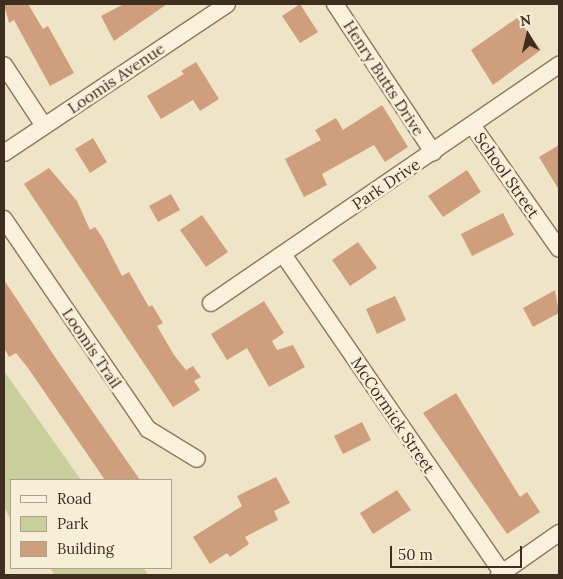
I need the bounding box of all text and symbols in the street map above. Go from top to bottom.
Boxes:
north arrow [503,10,553,60]
text: N [519,10,532,30]
street label: Henry Butts Drive [339,17,429,139]
street label: Loomis Avenue [64,39,168,117]
street label: School Street [471,129,543,221]
street label: Park Drive [348,154,424,214]
street label: Loomis Trail [58,304,126,392]
street label: McCormick Street [347,353,439,477]
legend [10,479,172,569]
text: Road [57,489,92,508]
text: Park [57,514,88,533]
scale bar [393,536,526,568]
text: Building [57,539,114,558]
text: 50 m [398,545,433,564]

